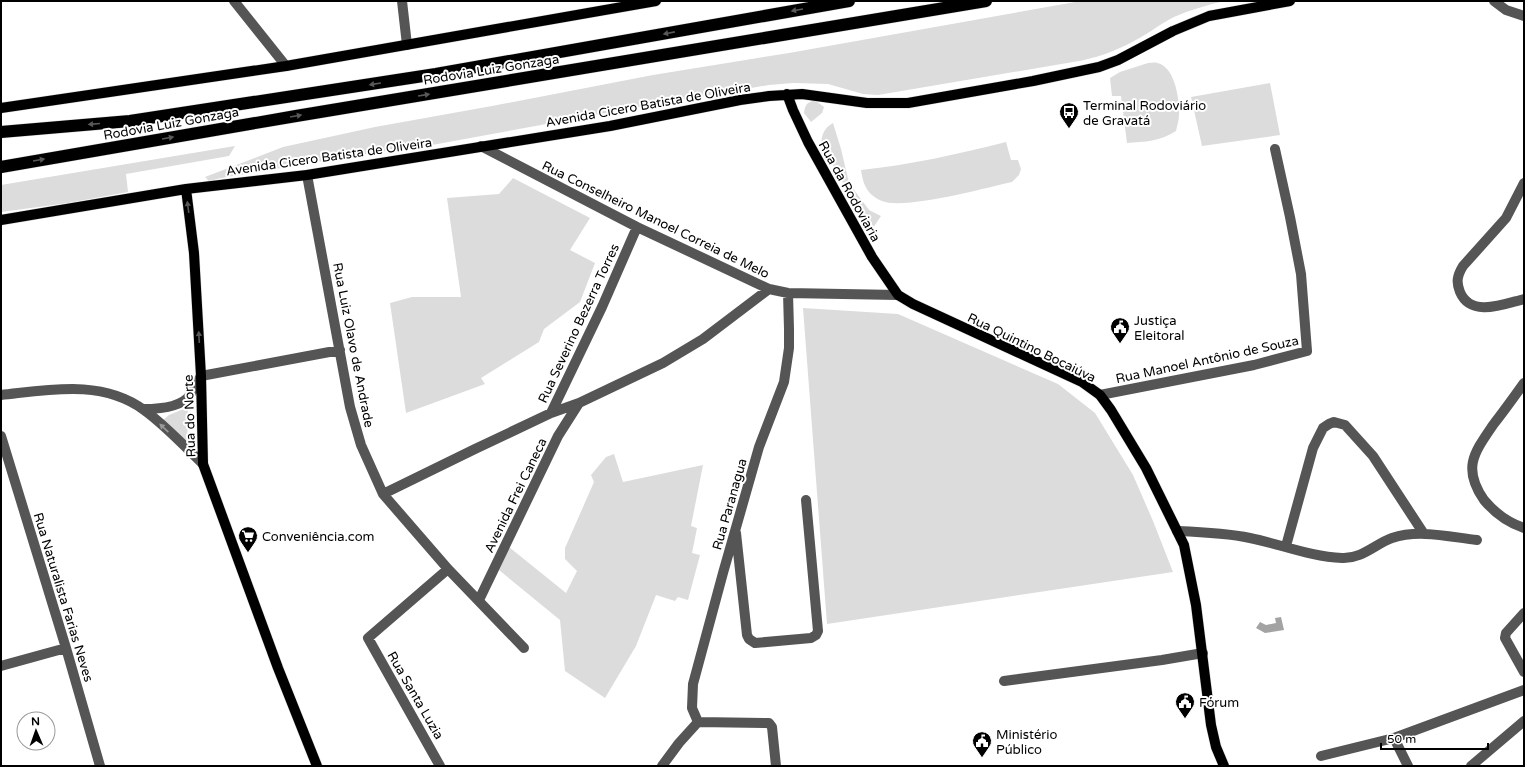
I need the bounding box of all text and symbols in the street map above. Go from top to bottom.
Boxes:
one-way arrow [790,7,803,13]
one-way arrow [662,30,675,36]
street label: Rodovia Luiz Gonzaga [422,51,560,89]
street label: Avenida Cicero Batista de Oliveira [544,79,752,131]
one-way arrow [369,81,381,87]
one-way arrow [418,91,430,97]
place label: Terminal Rodoviário de Gravatá [1083,98,1206,129]
bus stop icon: Terminal Rodoviário de Gravatá [1058,101,1080,129]
street label: Rodovia Luiz Gonzaga [102,104,240,144]
one-way arrow [290,113,302,119]
one-way arrow [88,120,100,127]
one-way arrow [161,135,174,141]
street label: Avenida Cicero Batista de Oliveira [225,135,433,179]
street label: Rua da Rodoviaria [815,138,883,245]
one-way arrow [33,157,46,163]
street label: Rua Conselheiro Manoel Correia de Melo [539,158,772,282]
one-way arrow [185,201,191,213]
street label: Rua Severino Bezerra Torres [535,241,623,406]
street label: Rua Luiz Olavo de Andrade [329,261,377,429]
street label: Rua Quintino Bocaiúva [965,310,1098,386]
place label: Justiça Eleitoral [1134,313,1184,344]
public building icon: Justiça Eleitoral [1109,316,1131,344]
one-way arrow [195,331,202,343]
street label: Rua Manoel Antônio de Souza [1114,333,1300,387]
street label: Rua do Norte [181,374,199,458]
one-way arrow [159,423,169,433]
street label: Avenida Frei Caneca [481,435,551,555]
street label: Rua Paranagua [709,457,751,552]
street label: Rua Naturalista Farias Neves [30,511,96,684]
supermarket icon: Conveniência.com [237,525,259,553]
place label: Conveniência.com [262,529,375,545]
street label: Rua Santa Luzia [383,649,447,742]
public building icon: Fórum [1174,691,1196,719]
place label: Fórum [1199,695,1239,711]
north arrow [16,711,56,751]
text: N [31,715,40,728]
scale bar [1381,725,1488,751]
place label: Ministério Público [996,727,1057,758]
public building icon: Ministério Público [971,730,993,758]
text: 50 m [1387,732,1416,746]

